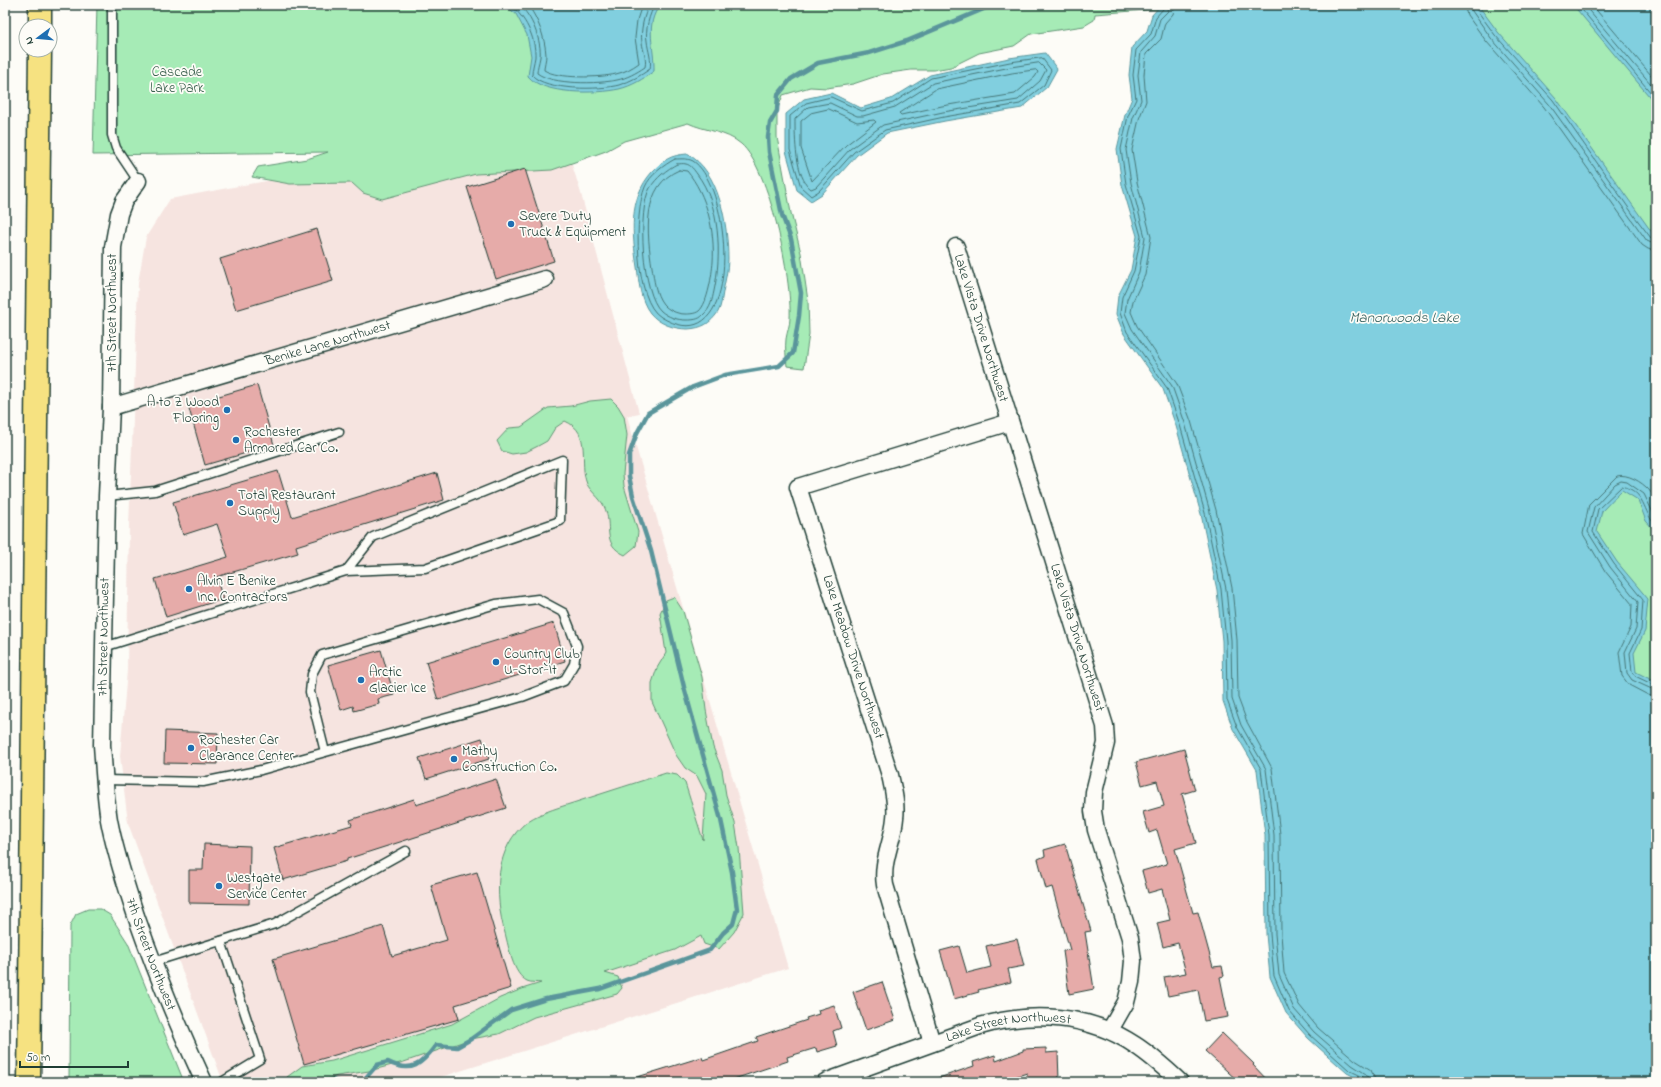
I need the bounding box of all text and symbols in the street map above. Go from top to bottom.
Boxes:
north arrow [18,18,58,58]
text: N [21,35,38,46]
park label: Cascade Lake Park [150,62,205,99]
place label: Severe Duty Truck & Equipment [519,206,627,243]
marker: Severe Duty Truck & Equipment [506,219,516,229]
street label: Lake Vista Drive Northwest [948,252,1014,405]
street label: 7th Street Northwest [102,253,123,373]
water label: Manorwoods Lake [1349,307,1460,329]
street label: Benike Lane Northwest [261,314,393,372]
place label: A to Z Wood Flooring [147,392,219,430]
marker: A to Z Wood Flooring [222,405,232,415]
place label: Rochester Armored Car Co. [244,422,338,459]
marker: Rochester Armored Car Co. [231,435,241,445]
place label: Total Restaurant Supply [238,485,336,523]
marker: Total Restaurant Supply [225,498,235,508]
street label: Lake Vista Drive Northwest [1045,561,1110,714]
place label: Alvin E Benike Inc. Contractors [197,571,288,608]
street label: Lake Meadow Drive Northwest [817,572,890,742]
street label: 7th Street Northwest [92,577,116,697]
marker: Alvin E Benike Inc. Contractors [184,584,194,594]
place label: Country Club U-Stor-It [504,644,580,681]
marker: Country Club U-Stor-It [491,657,501,667]
place label: Arctic Glacier Ice [369,662,427,699]
marker: Arctic Glacier Ice [356,675,366,685]
place label: Rochester Car Clearance Center [199,730,294,767]
place label: Mathy Construction Co. [462,741,557,778]
marker: Rochester Car Clearance Center [186,743,196,753]
marker: Mathy Construction Co. [449,754,459,764]
place label: Westgate Service Center [227,868,307,905]
marker: Westgate Service Center [214,881,224,891]
street label: 7th Street Northwest [120,895,182,1014]
street label: Lake Street Northwest [943,1007,1073,1048]
scale bar [20,1043,128,1069]
text: 50 m [26,1049,50,1067]

